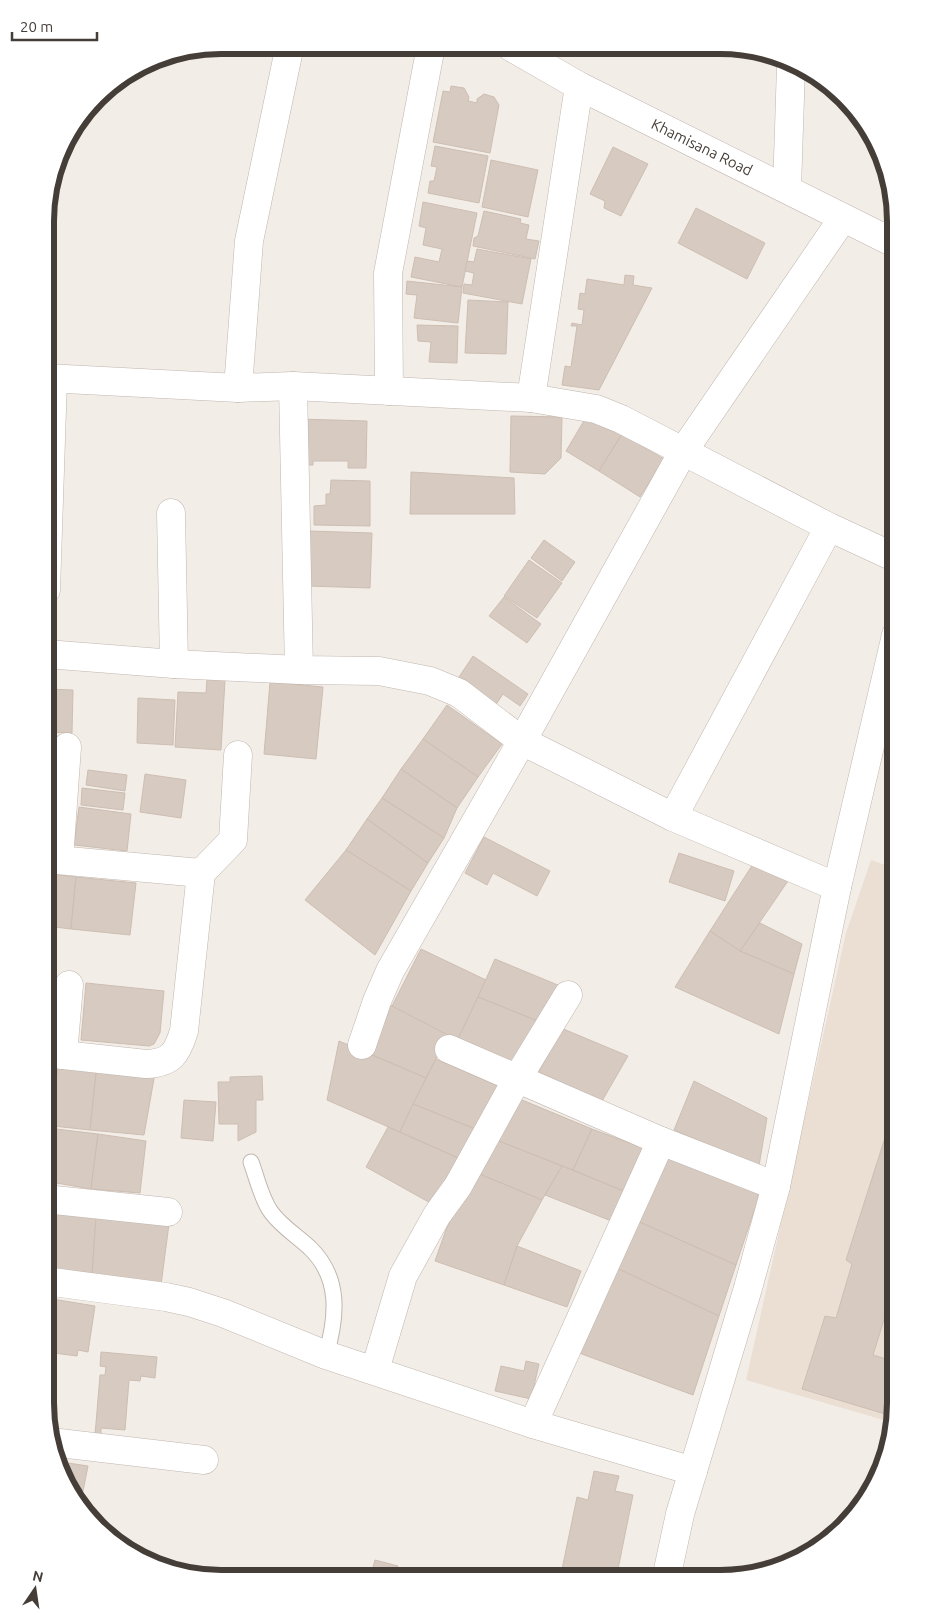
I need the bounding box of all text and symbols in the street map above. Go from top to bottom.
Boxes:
scale bar [12,10,98,42]
text: 20 m [20,18,53,35]
street label: Khamisana Road [649,115,755,179]
north arrow [10,1564,60,1614]
text: N [31,1567,45,1585]

